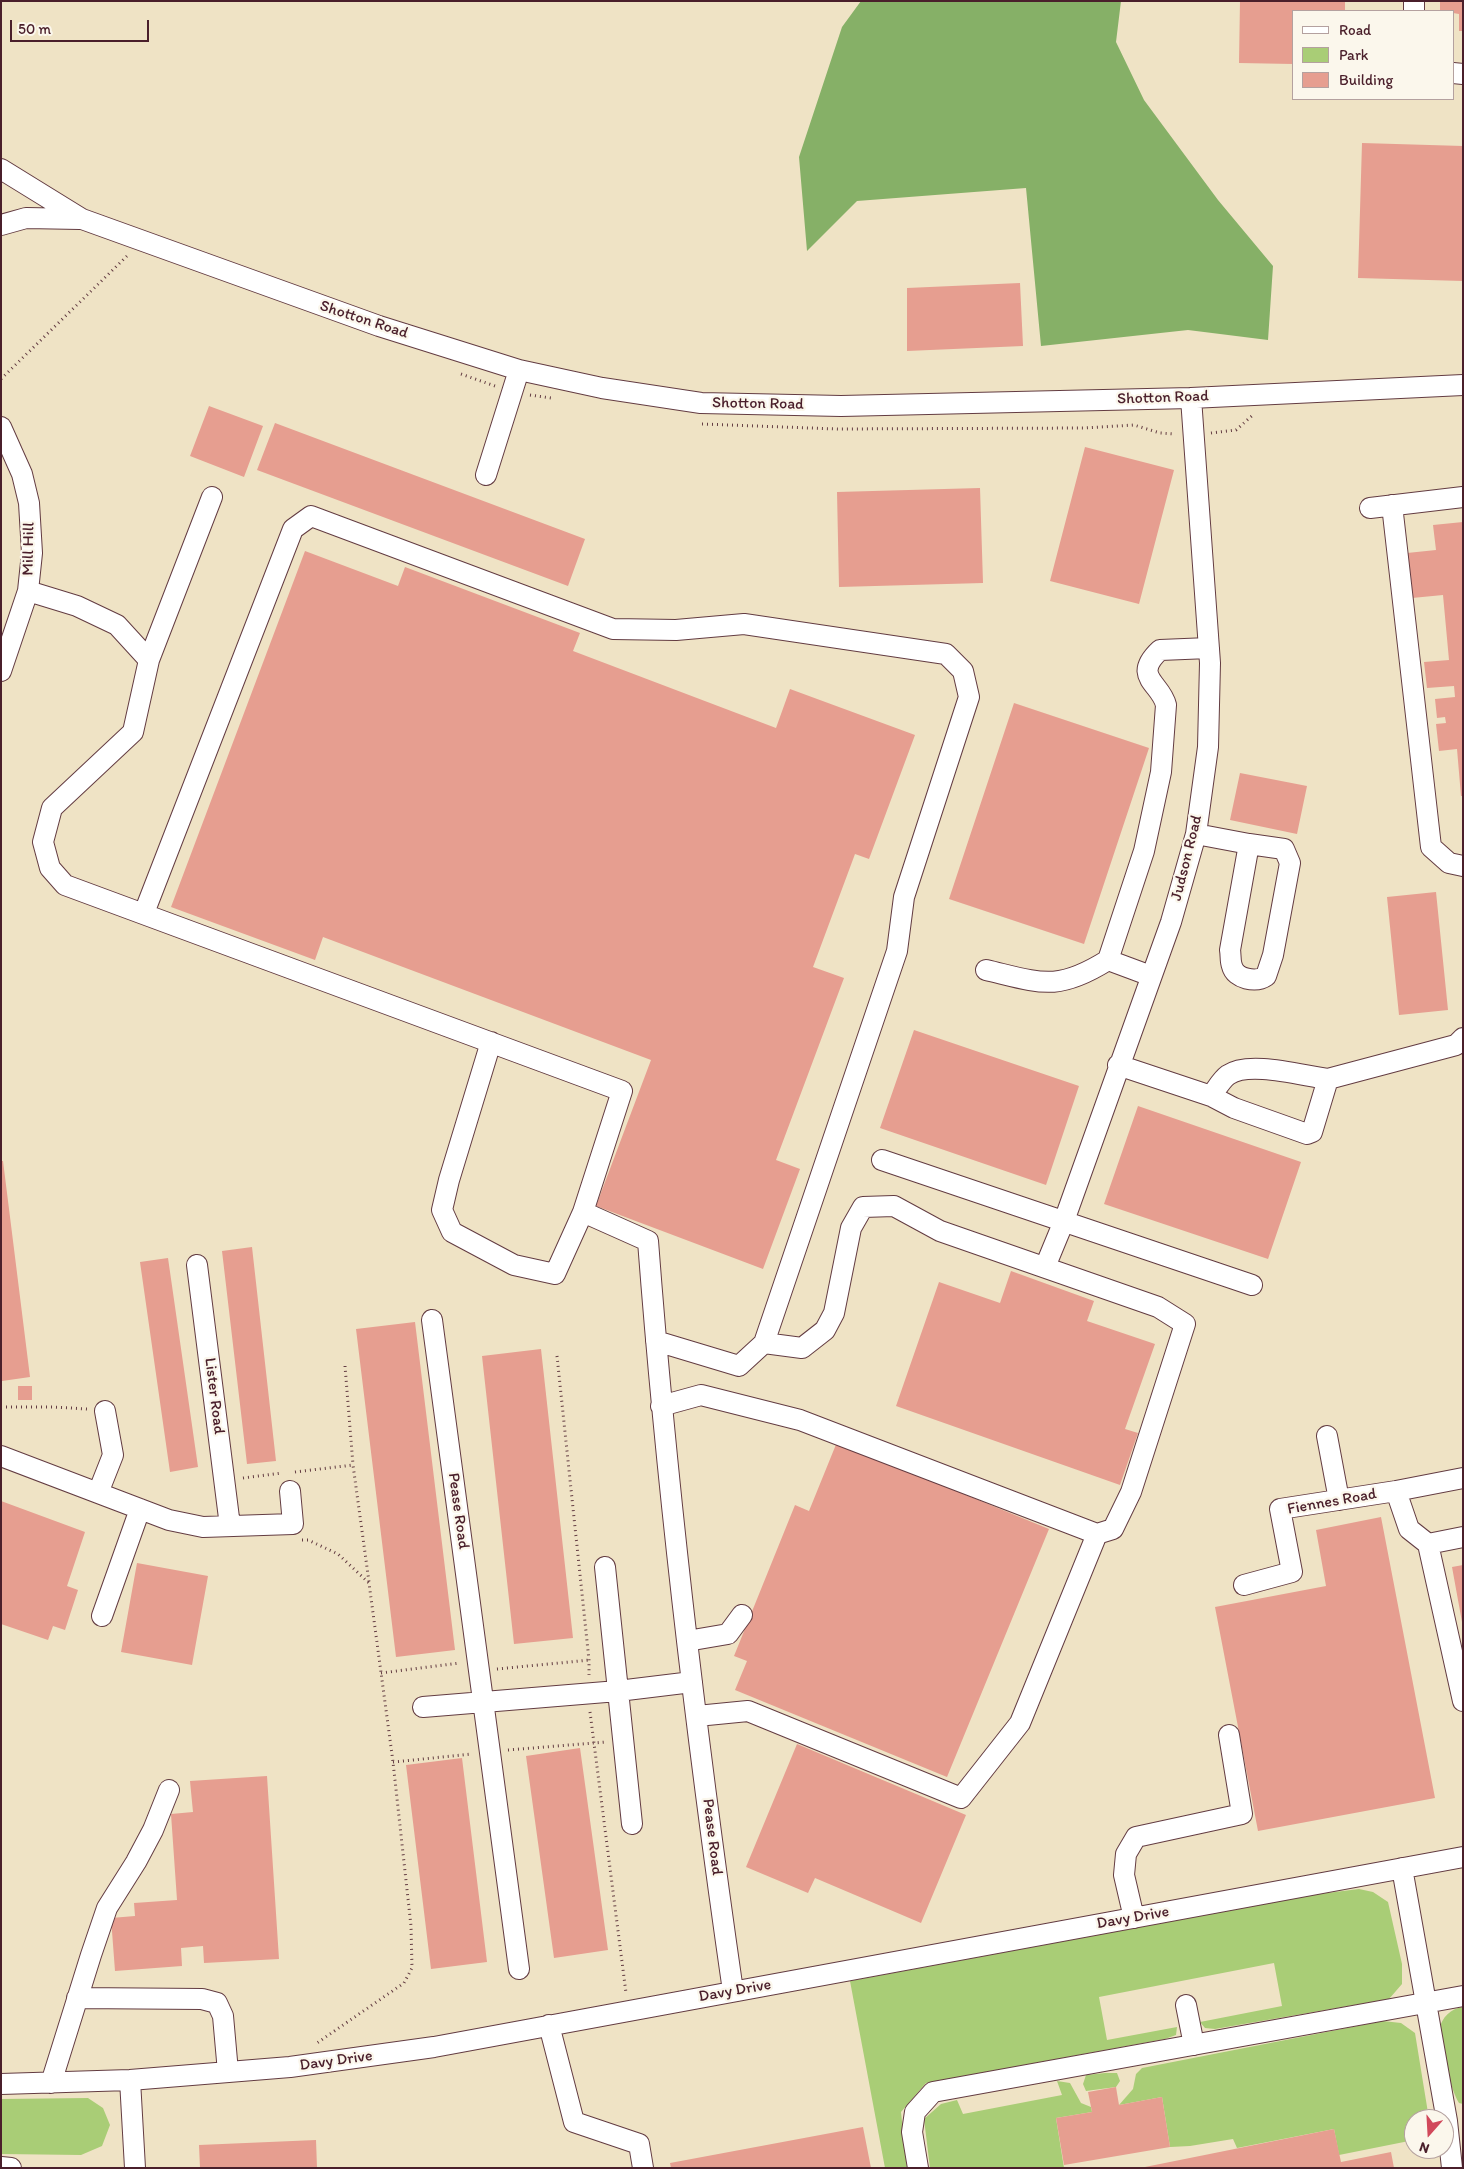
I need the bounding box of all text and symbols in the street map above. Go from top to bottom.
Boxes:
scale bar [12,10,151,42]
legend [1292,10,1454,100]
text: 50 m [18,20,51,38]
text: Road [1339,21,1371,39]
text: Park [1339,46,1369,64]
text: Building [1339,71,1393,89]
street label: Shotton Road [317,297,411,343]
street label: Shotton Road [1117,387,1209,409]
street label: Shotton Road [712,394,804,414]
street label: Mill Hill [19,522,39,576]
street label: Judson Road [1167,813,1207,903]
street label: Lister Road [200,1356,228,1436]
street label: Pease Road [443,1472,473,1550]
street label: Fiennes Road [1286,1485,1378,1519]
street label: Pease Road [698,1798,726,1876]
street label: Davy Drive [1095,1902,1171,1934]
street label: Davy Drive [697,1975,773,2007]
street label: Davy Drive [298,2046,374,2076]
north arrow [1404,2109,1454,2159]
text: N [1417,2138,1432,2157]

